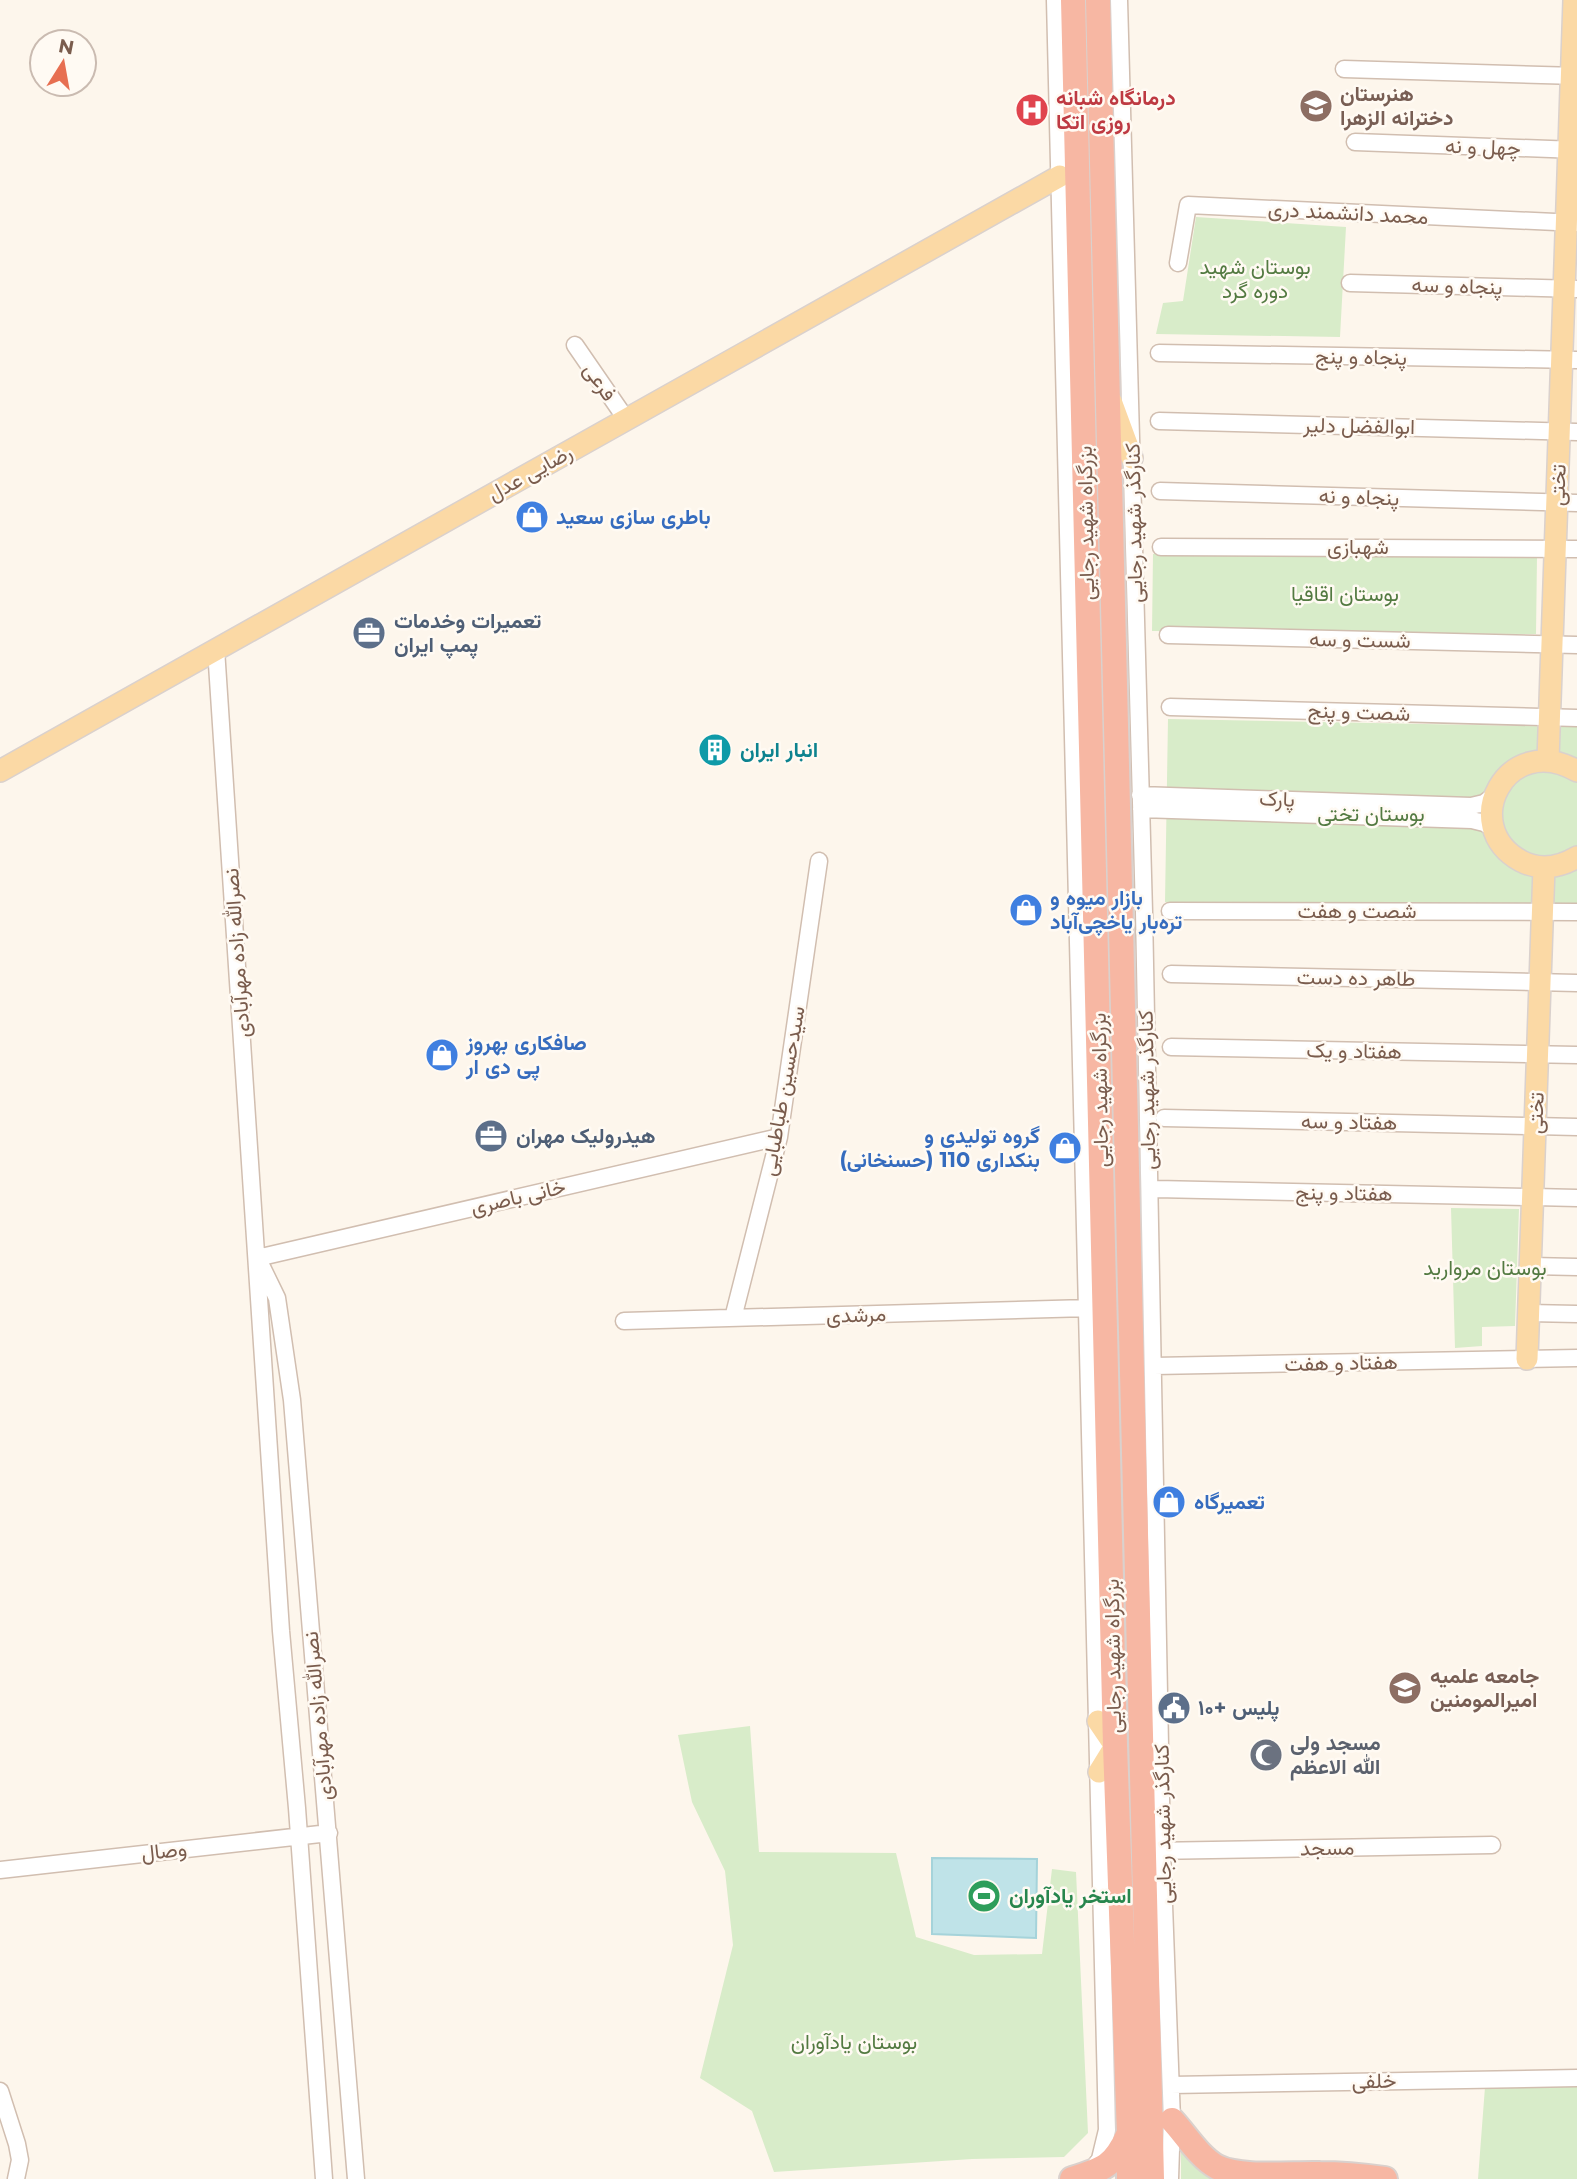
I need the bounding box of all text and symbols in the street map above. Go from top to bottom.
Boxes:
north arrow [28,28,98,98]
text: N [56,34,76,60]
place label: هنرستان دخترانه الزهرا [1340,81,1453,131]
place label: درمانگاه شبانه روزی اتکا [1056,85,1176,135]
school or university icon: هنرستان دخترانه الزهرا [1297,87,1335,125]
hospital icon: درمانگاه شبانه روزی اتکا [1013,91,1051,129]
street label: چهل و نه [1445,133,1521,162]
street label: محمد دانشمند دری [1267,196,1429,230]
park label: بوستان شهید دوره گرد [1199,254,1311,304]
street label: پنجاه و سه [1411,271,1503,302]
street label: پنجاه و پنج [1315,343,1407,372]
street label: فرعی [578,358,622,406]
street label: ابوالفضل دلیر [1302,412,1415,440]
street label: رضایی عدل [483,439,577,507]
street label: کنارگذر شهید رجایی [1120,443,1148,603]
street label: بزرگراه شهید رجایی [1072,445,1100,601]
street label: تختی [1544,464,1571,506]
street label: پنجاه و نه [1318,483,1400,512]
shop icon: باطری سازی سعید [513,498,551,536]
place label: باطری سازی سعید [556,504,711,530]
street label: شهبازی [1327,534,1389,560]
park label: بوستان اقاقیا [1291,581,1399,607]
place label: تعمیرات وخدمات پمپ ایران [394,608,542,659]
office icon: تعمیرات وخدمات پمپ ایران [350,614,388,652]
street label: شست و سه [1309,626,1411,654]
street label: شصت و پنج [1307,697,1411,728]
building icon: انبار ایران [696,731,734,769]
place label: انبار ایران [740,737,818,763]
street label: پارک [1259,785,1295,814]
park label: بوستان تختی [1317,801,1425,827]
street label: نصرالله زاده مهرآبادی [218,867,256,1039]
place label: بازار میوه و تره‌بار یاخچی‌آباد [1050,885,1183,936]
shop icon: بازار میوه و تره‌بار یاخچی‌آباد [1007,891,1045,929]
street label: شصت و هفت [1297,898,1417,924]
street label: طاهر ده دست [1296,964,1416,992]
street label: سیدحسین طباطبایی [755,1004,810,1178]
street label: کنارگذر شهید رجایی [1133,1010,1161,1170]
street label: بزرگراه شهید رجایی [1086,1012,1114,1168]
place label: صافکاری بهروز پی دی ار [465,1030,587,1081]
shop icon: صافکاری بهروز پی دی ار [423,1036,461,1074]
street label: هفتاد و یک [1306,1037,1402,1065]
street label: تختی [1522,1092,1549,1134]
street label: هفتاد و سه [1301,1108,1397,1136]
office icon: هیدرولیک مهران [472,1117,510,1155]
place label: هیدرولیک مهران [516,1123,656,1149]
place label: گروه تولیدی و بنکداری 110 (حسنخانی) [839,1123,1040,1173]
shop icon: گروه تولیدی و بنکداری 110 (حسنخانی) [1046,1129,1084,1167]
street label: خانی باصری [468,1173,568,1221]
street label: هفتاد و پنج [1295,1179,1393,1208]
park label: بوستان مروارید [1423,1255,1547,1281]
street label: مرشدی [825,1301,887,1329]
street label: هفتاد و هفت [1284,1349,1398,1377]
shop icon: تعمیرگاه [1150,1483,1188,1521]
place label: تعمیرگاه [1194,1489,1265,1515]
street label: بزرگراه شهید رجایی [1099,1578,1127,1734]
street label: نصرالله زاده مهرآبادی [298,1630,338,1802]
place label: جامعه علمیه امیرالمومنین [1430,1663,1539,1713]
school or university icon: جامعه علمیه امیرالمومنین [1386,1669,1424,1707]
public building icon: پلیس +۱۰ [1155,1689,1193,1727]
place label: پلیس +۱۰ [1198,1695,1280,1722]
place label: مسجد ولی الله الاعظم [1290,1730,1381,1781]
mosque icon: مسجد ولی الله الاعظم [1247,1736,1285,1774]
street label: کنارگذر شهید رجایی [1149,1744,1177,1904]
street label: مسجد [1300,1835,1354,1860]
street label: وصال [140,1836,188,1866]
sports icon: استخر یادآوران [965,1877,1003,1915]
place label: استخر یادآوران [1009,1883,1132,1909]
park label: بوستان یادآوران [791,2029,917,2055]
street label: خلفی [1351,2068,1397,2093]

